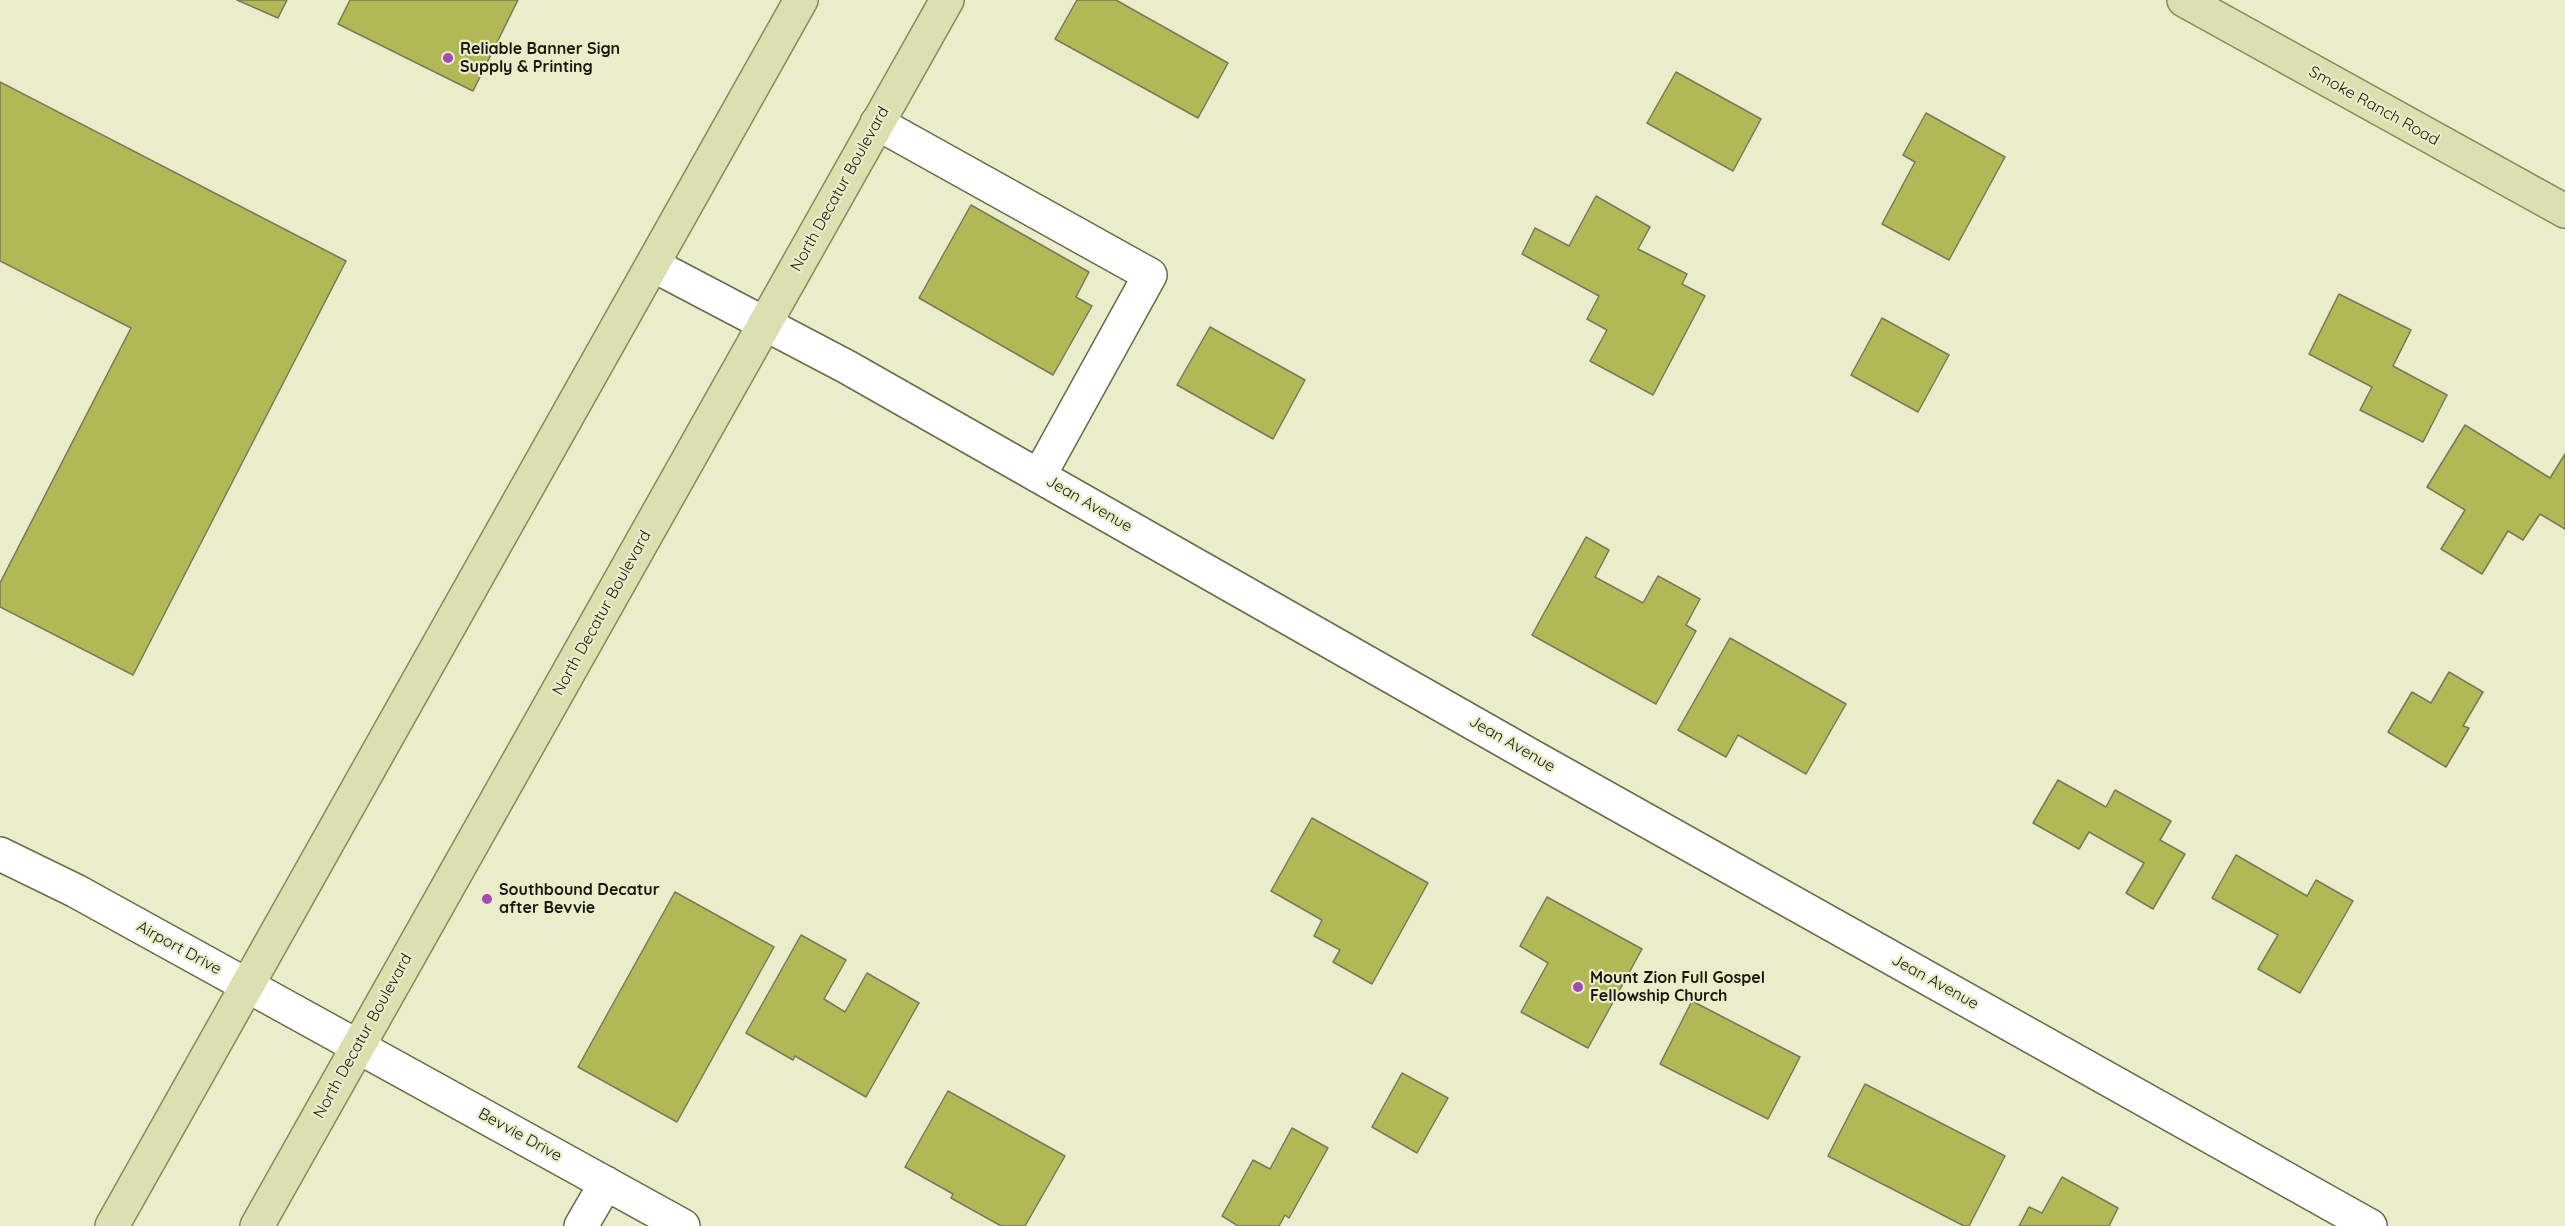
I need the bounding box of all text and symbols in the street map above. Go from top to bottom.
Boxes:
place label: Reliable Banner Sign Supply & Printing [460,39,620,77]
marker: Reliable Banner Sign Supply & Printing [441,51,455,65]
street label: Smoke Ranch Road [2305,62,2443,150]
street label: North Decatur Boulevard [787,103,893,275]
street label: Jean Avenue [1043,472,1135,536]
street label: North Decatur Boulevard [549,527,655,699]
street label: Jean Avenue [1466,712,1558,776]
place label: Southbound Decatur after Bevvie [499,880,660,918]
marker: Southbound Decatur after Bevvie [480,892,494,906]
street label: Airport Drive [133,917,225,979]
street label: North Decatur Boulevard [310,950,416,1122]
street label: Jean Avenue [1888,950,1982,1014]
place label: Mount Zion Full Gospel Fellowship Church [1590,968,1765,1006]
marker: Mount Zion Full Gospel Fellowship Church [1571,980,1585,994]
street label: Bevvie Drive [475,1104,565,1166]

